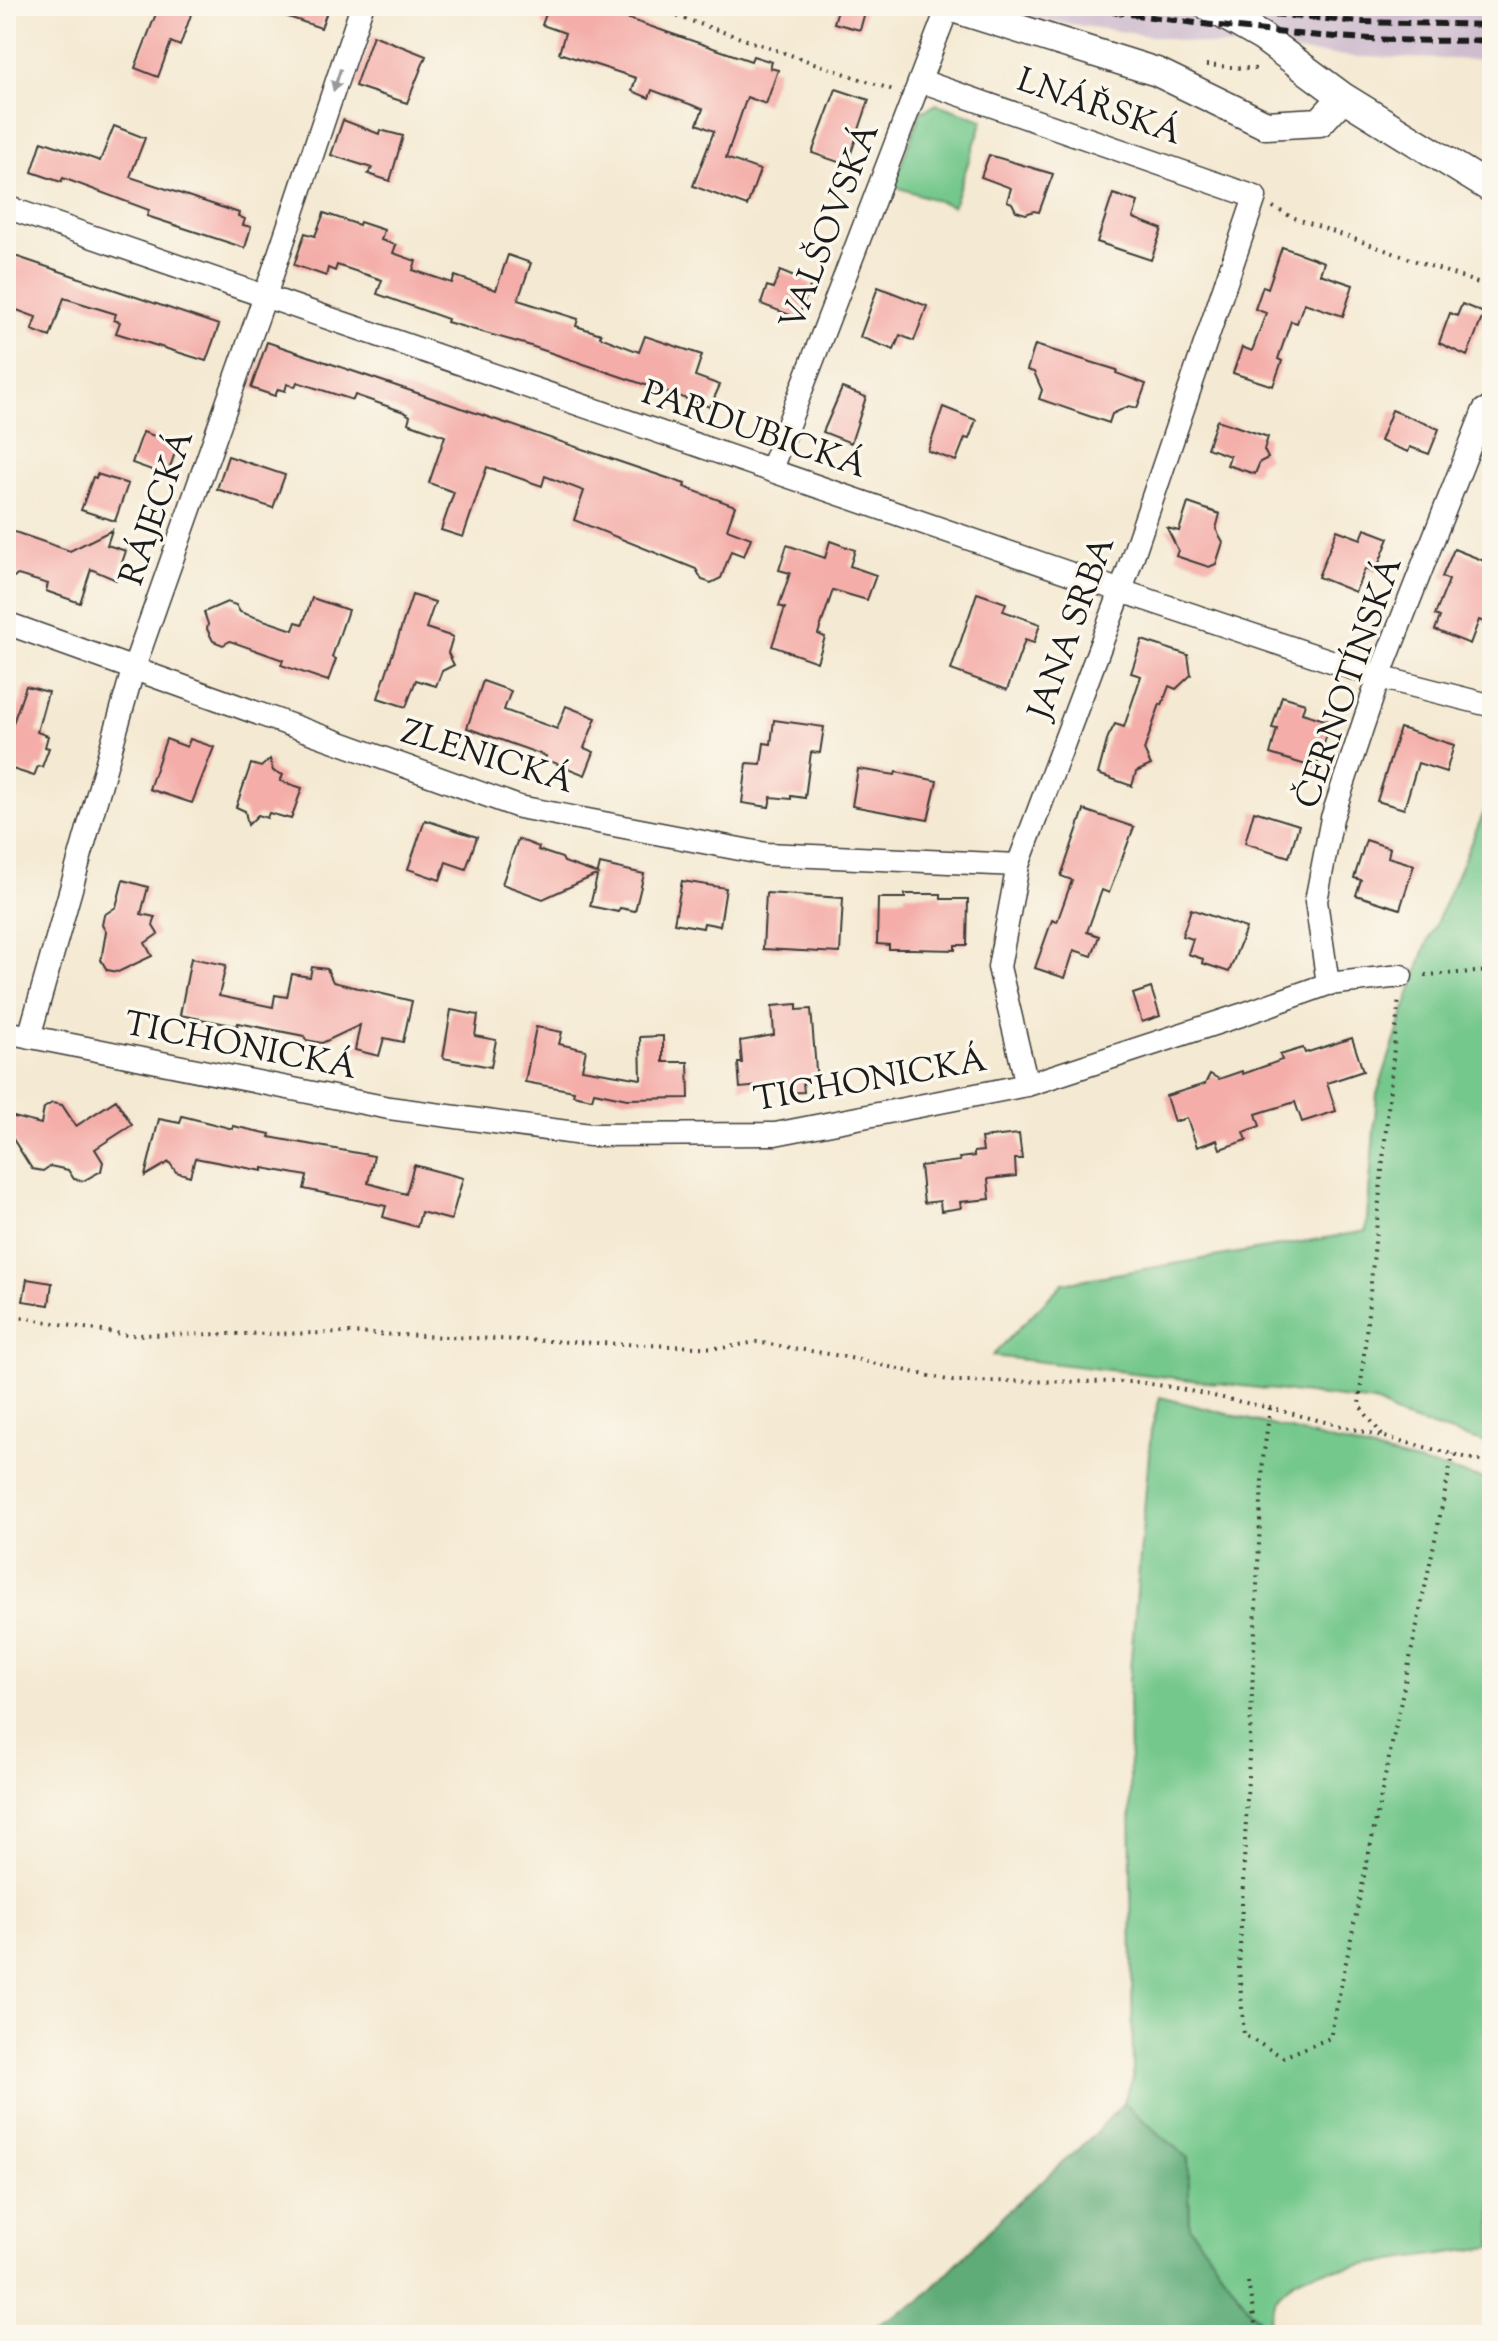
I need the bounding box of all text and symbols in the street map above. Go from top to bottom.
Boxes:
street label: LNÁŘSKÁ [1010,57,1188,159]
one-way arrow [331,68,343,92]
street label: VALŠOVSKÁ [769,117,893,338]
street label: PARDUBICKÁ [635,370,873,493]
street label: RÁJECKÁ [109,424,208,593]
street label: JANA SRBA [1017,530,1129,729]
street label: ČERNOTÍNSKÁ [1284,551,1416,816]
street label: ZLENICKÁ [395,709,579,808]
street label: TICHONICKÁ [120,1001,361,1094]
street label: TICHONICKÁ [750,1037,991,1126]

